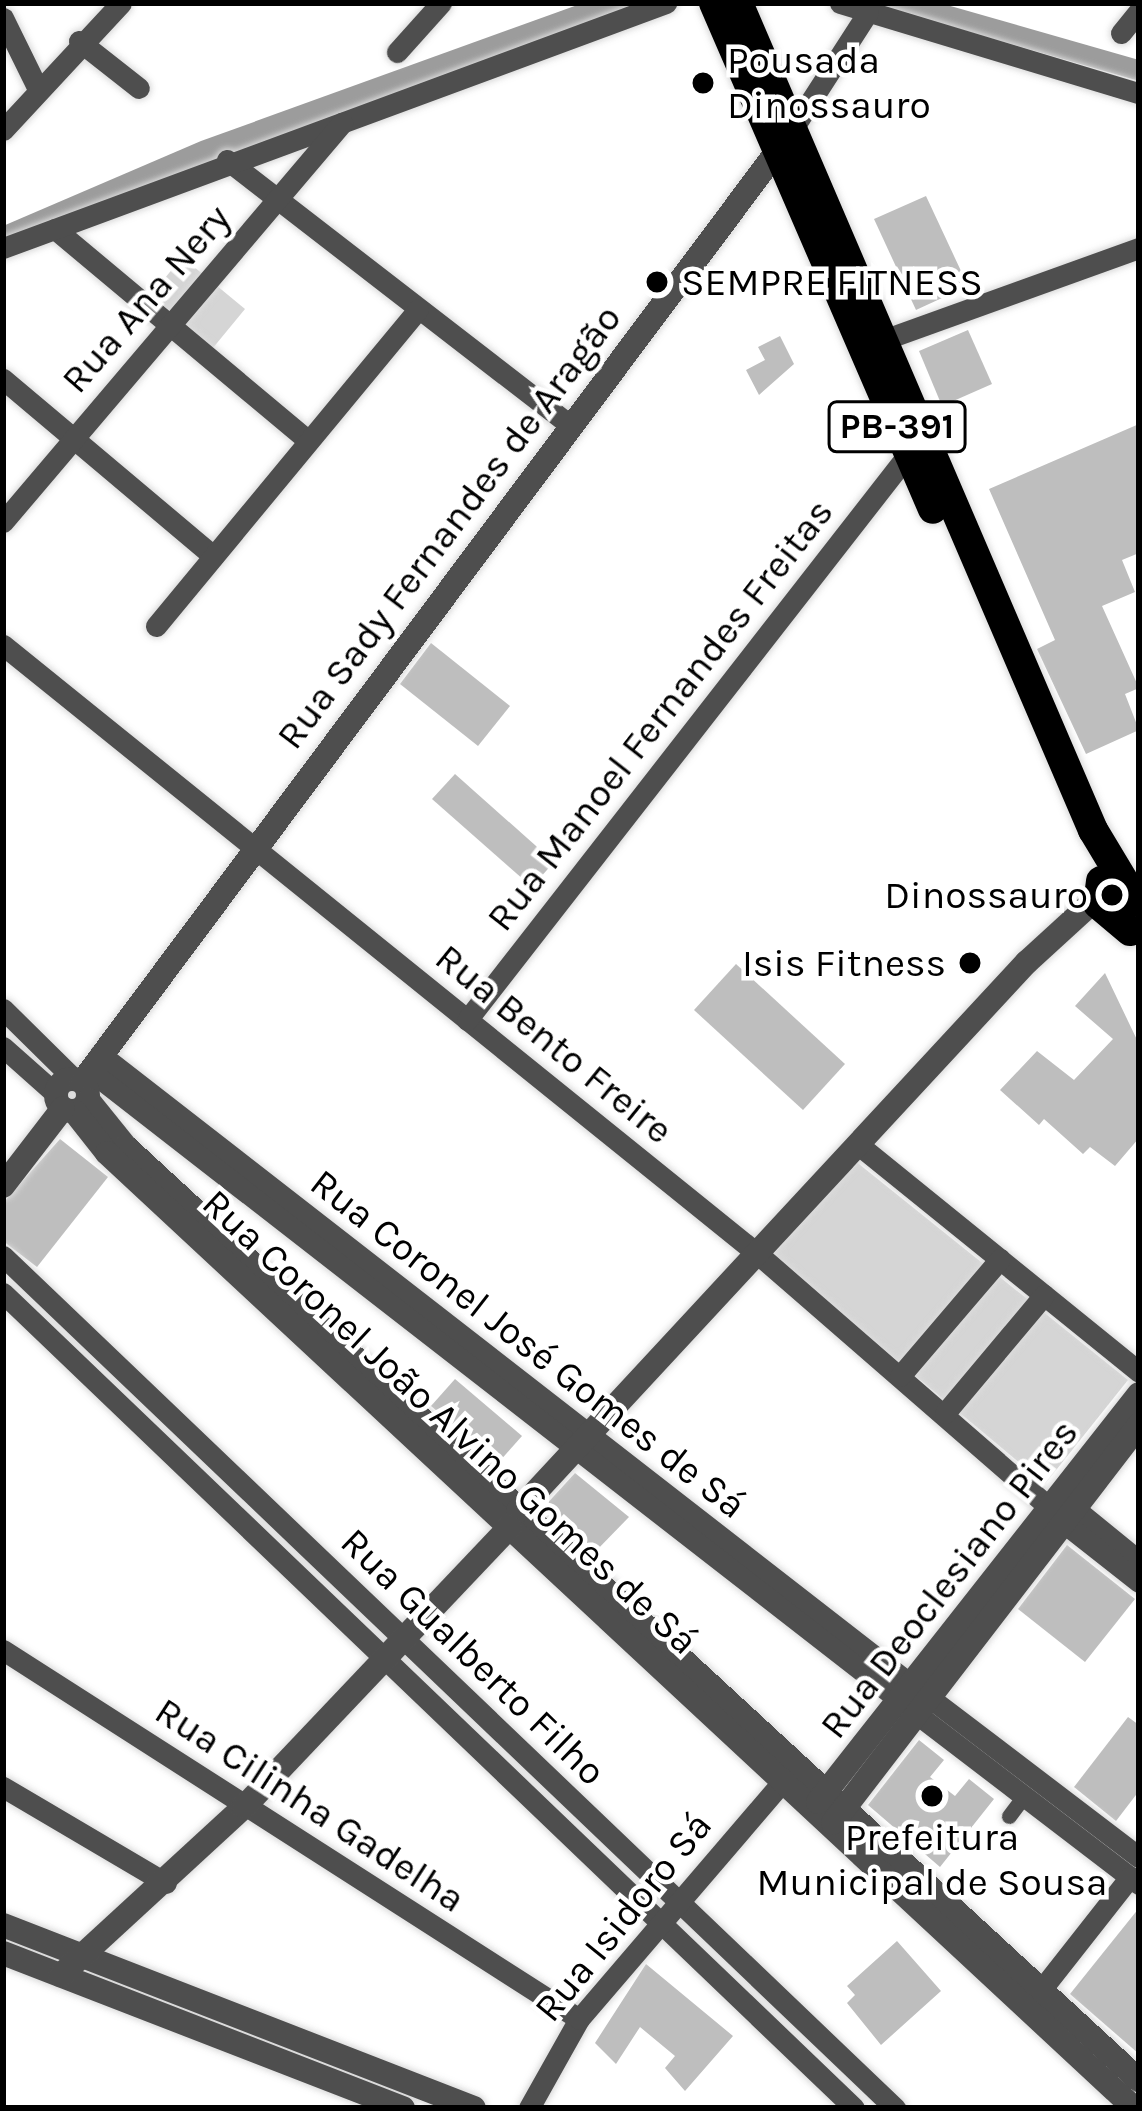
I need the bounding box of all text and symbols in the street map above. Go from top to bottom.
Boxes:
place label: Pousada Dinossauro [727,38,931,129]
marker: Pousada Dinossauro [690,70,716,96]
street label: Rua Ana Nery [52,195,240,403]
place label: SEMPRE FITNESS [681,259,983,305]
marker: SEMPRE FITNESS [644,269,670,295]
street label: Rua Sady Fernandes de Aragão [267,296,631,758]
road number: PB-391 [825,397,969,457]
street label: Rua Manoel Fernandes Freitas [477,490,843,940]
place label: Dinossauro [884,872,1088,918]
marker: Dinossauro [1099,882,1125,908]
street label: Rua Bento Freire [426,934,682,1154]
place label: Isis Fitness [742,940,946,986]
marker: Isis Fitness [957,950,983,976]
street label: Rua Coronel José Gomes de Sá [301,1159,755,1529]
street label: Rua Coronel João Alvino Gomes de Sá [193,1180,707,1664]
street label: Rua Deoclesiano Pires [810,1410,1088,1748]
street label: Rua Gualberto Filho [331,1519,615,1795]
street label: Rua Cilinha Gadelha [146,1687,474,1923]
marker: Prefeitura Municipal de Sousa [919,1783,945,1809]
street label: Rua Isidoro Sá [524,1803,722,2031]
place label: Prefeitura Municipal de Sousa [757,1815,1107,1906]

